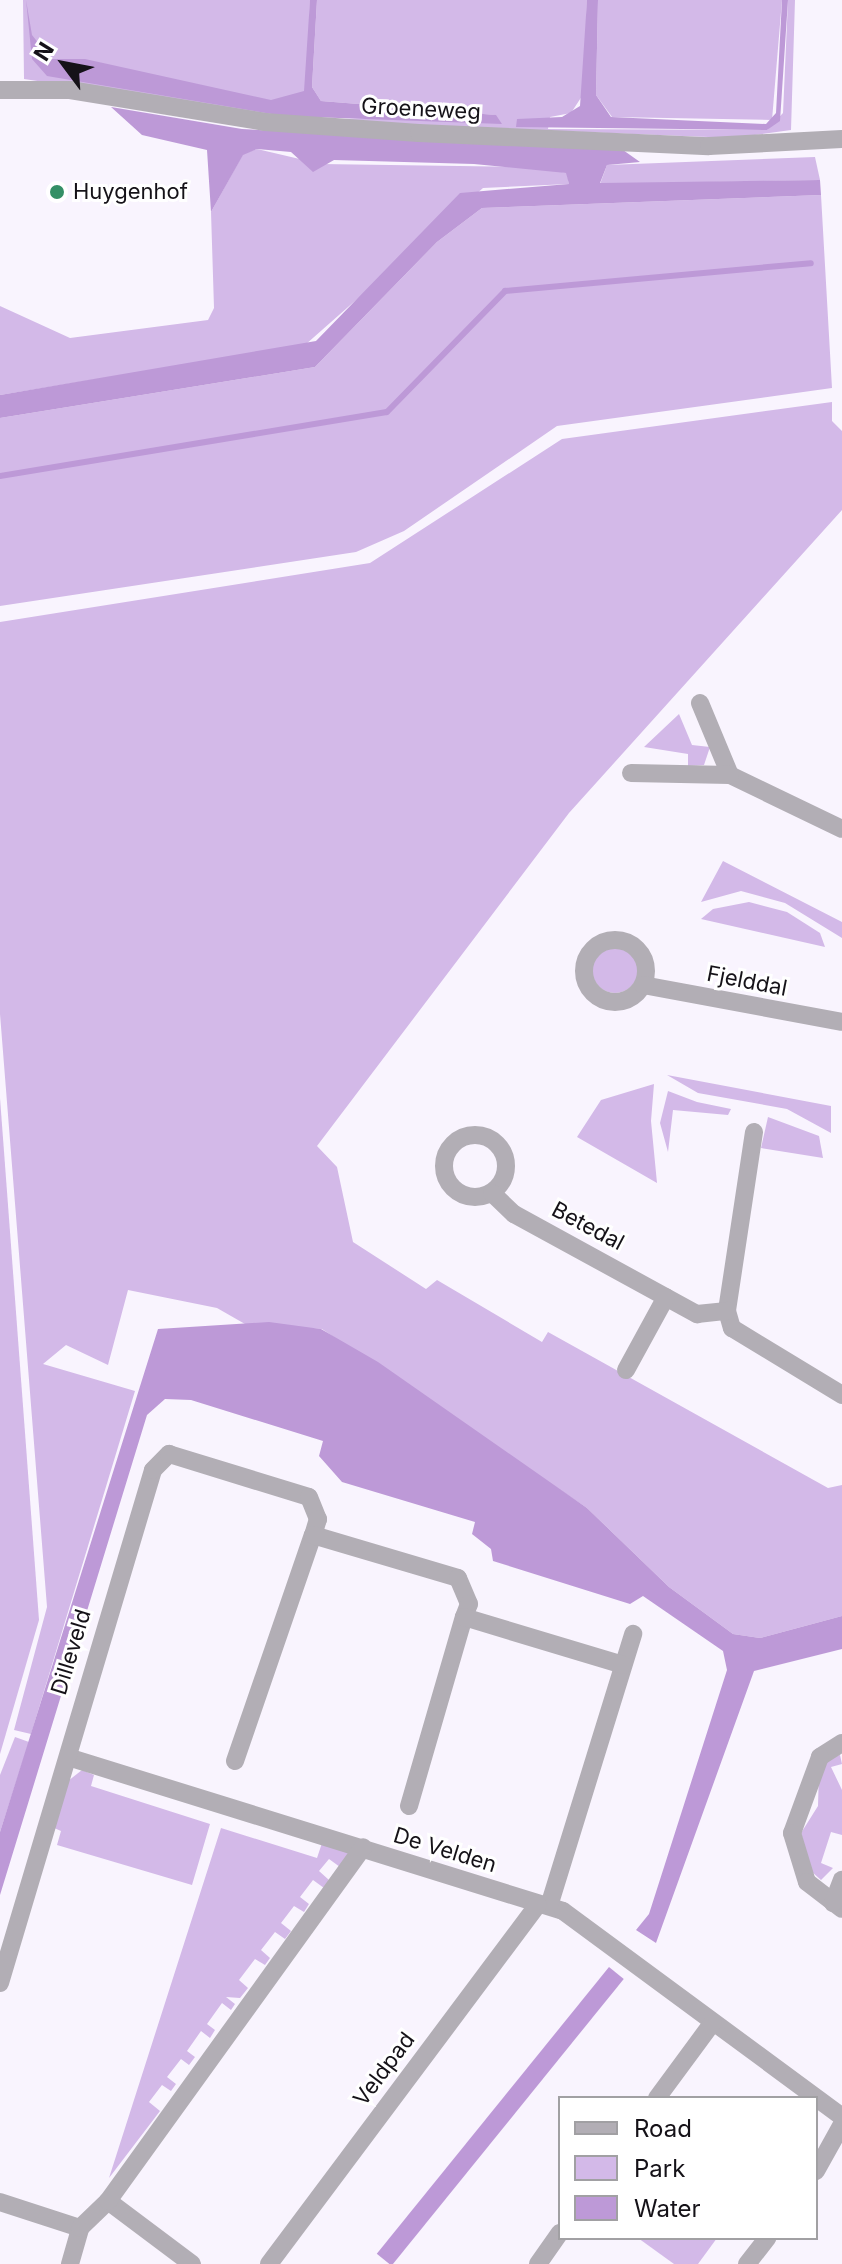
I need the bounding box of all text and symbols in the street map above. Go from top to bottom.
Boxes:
north arrow [24,24,104,104]
text: N [28,37,59,65]
street label: Groeneweg [361,93,481,125]
place label: Huygenhof [73,179,188,205]
marker: Huygenhof [48,183,66,201]
street label: Fjelddal [705,960,789,1002]
street label: Betedal [547,1196,629,1256]
street label: Dilleveld [46,1606,96,1698]
street label: De Velden [390,1822,500,1878]
street label: Veldpad [348,2027,420,2111]
legend [558,2096,818,2240]
text: Road [634,2114,692,2143]
text: Park [634,2154,685,2183]
text: Water [634,2194,701,2223]

